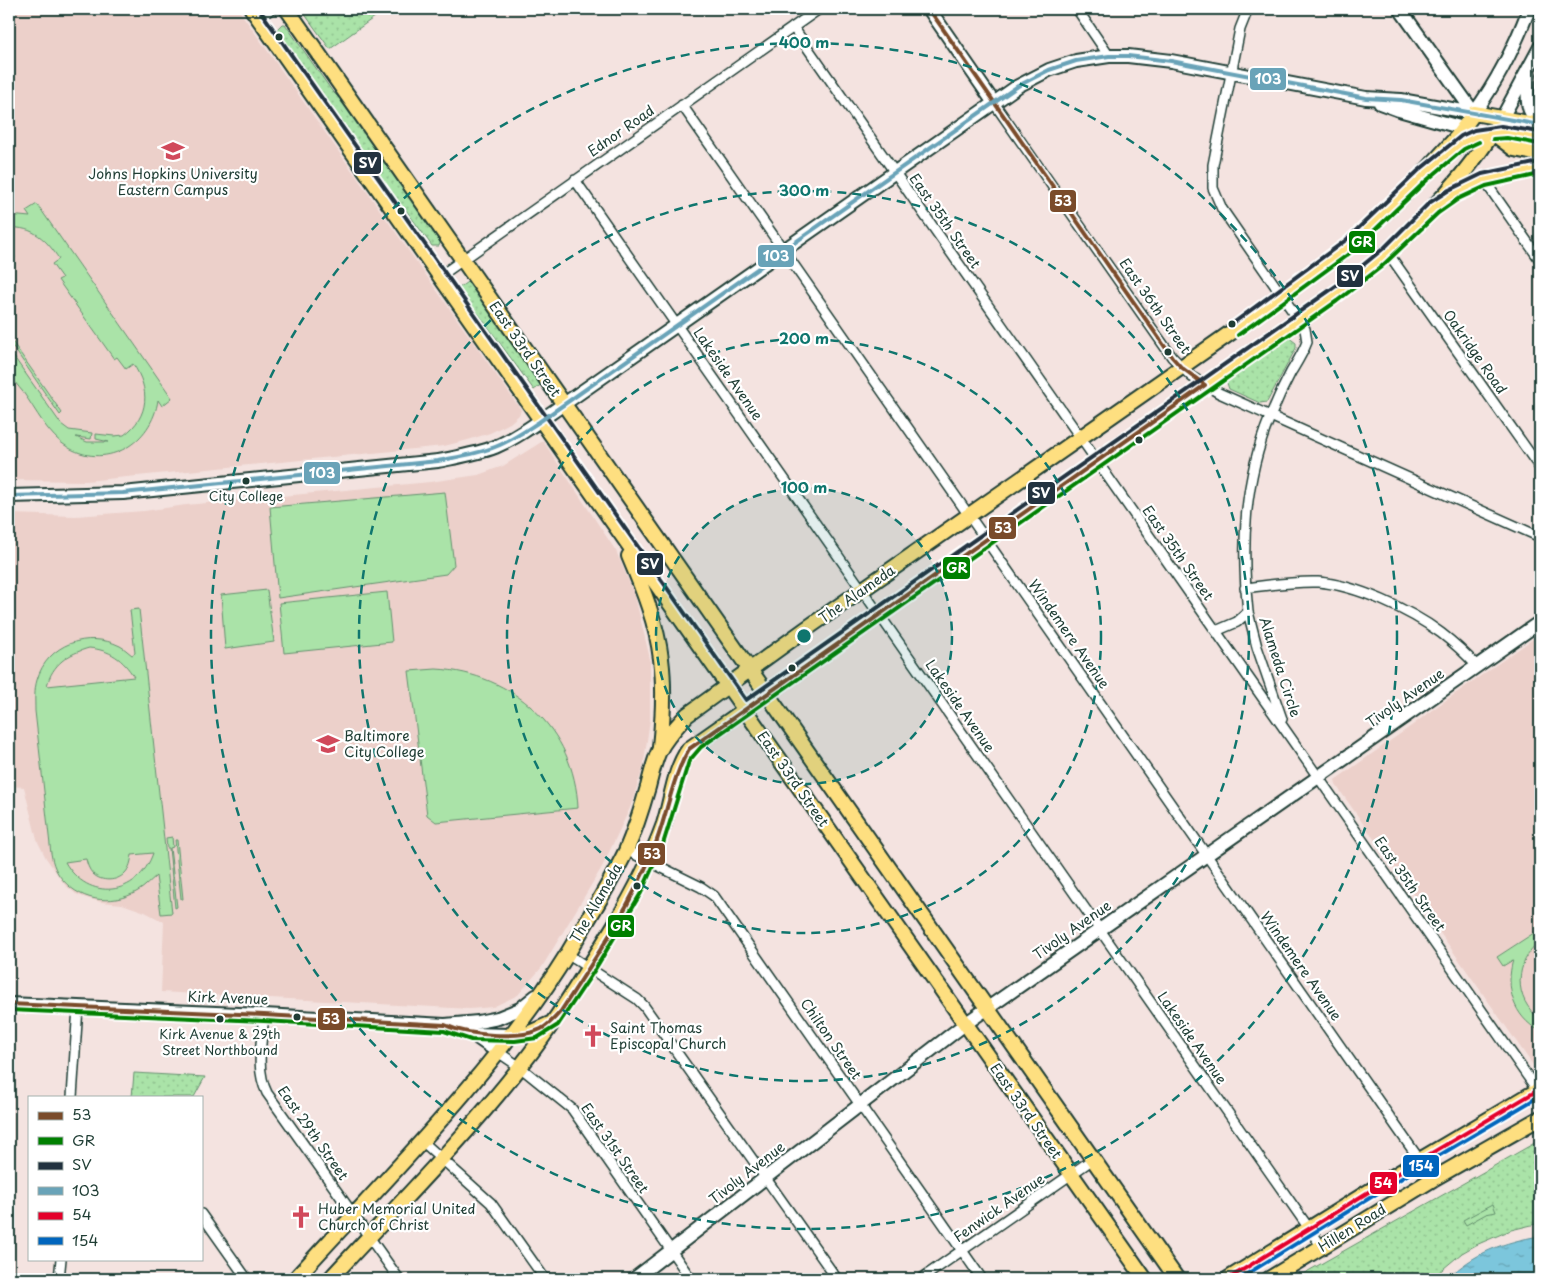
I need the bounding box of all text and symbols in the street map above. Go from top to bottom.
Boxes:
text: 400 m [779,30,829,53]
unlabelled marker [274,32,284,42]
line badge: 103 [1249,67,1287,91]
text: 103 [1255,68,1281,89]
street label: Ednor Road [583,100,658,161]
school or university icon: Johns Hopkins University Eastern Campus [160,138,186,164]
line badge: SV [353,151,382,175]
text: SV [359,152,378,173]
place label: Johns Hopkins University Eastern Campus [88,163,258,200]
street label: East 35th Street [905,169,986,273]
text: 300 m [779,178,829,201]
line badge: 53 [1049,189,1077,213]
text: 53 [1054,190,1072,211]
unlabelled marker [396,206,406,216]
line badge: GR [1348,230,1376,254]
text: GR [1351,231,1373,252]
line badge: 103 [757,244,795,268]
text: 103 [763,245,789,266]
street label: East 36th Street [1115,254,1196,358]
line badge: SV [1336,264,1364,288]
text: SV [1341,265,1360,286]
street label: East 33rd Street [484,297,567,401]
street label: Oakridge Road [1439,305,1512,398]
unlabelled marker [1227,319,1237,329]
street label: Lakeside Avenue [689,323,768,425]
text: 200 m [779,326,829,349]
unlabelled marker [1163,347,1173,357]
unlabelled marker [1134,435,1144,445]
line badge: 103 [303,461,341,485]
text: 103 [309,462,335,483]
text: 100 m [781,475,827,498]
marker: City College [241,476,251,486]
line badge: SV [1027,481,1056,505]
text: SV [1032,482,1051,503]
place label: City College [209,486,283,505]
street label: East 35th Street [1138,501,1219,605]
line badge: 53 [988,516,1017,540]
text: 53 [994,517,1012,538]
line badge: SV [636,552,664,576]
text: SV [641,553,660,574]
line badge: GR [942,556,971,580]
text: GR [946,557,968,578]
street label: The Alameda [814,559,900,628]
street label: Windemere Avenue [1024,575,1115,693]
street label: Alameda Circle [1254,614,1307,720]
centre of rings [795,627,813,645]
street label: Lakeside Avenue [921,655,1000,757]
unlabelled marker [787,663,797,673]
street label: Tivoly Avenue [1361,663,1448,732]
place label: Baltimore City College [344,725,425,762]
street label: East 33rd Street [752,727,835,831]
school or university icon: Baltimore City College [315,731,341,757]
street label: East 35th Street [1370,832,1451,936]
line badge: 53 [637,842,666,866]
text: 53 [643,843,661,864]
street label: The Alameda [564,859,627,947]
unlabelled marker [632,881,642,891]
street label: Tivoly Avenue [1028,895,1115,964]
street label: Windemere Avenue [1256,907,1347,1025]
line badge: GR [607,914,635,938]
text: GR [610,915,632,936]
street label: Kirk Avenue [187,986,269,1009]
street label: Lakeside Avenue [1153,987,1232,1089]
street label: Chilton Street [796,994,867,1084]
line badge: 53 [317,1007,346,1031]
text: 53 [322,1008,340,1029]
unlabelled marker [292,1012,302,1022]
marker: Kirk Avenue & 29th Street Northbound [215,1014,225,1024]
place label: Saint Thomas Episcopal Church [610,1017,726,1054]
church icon: Saint Thomas Episcopal Church [580,1023,606,1049]
place label: Kirk Avenue & 29th Street Northbound [159,1024,281,1059]
street label: East 33rd Street [985,1059,1068,1163]
street label: East 29th Street [273,1081,354,1184]
legend [28,1096,202,1260]
street label: East 31st Street [576,1098,654,1197]
text: 53 [72,1102,91,1125]
text: GR [72,1128,96,1151]
street label: Tivoly Avenue [704,1136,789,1209]
text: SV [72,1152,92,1175]
line badge: 154 [1402,1154,1440,1178]
text: 154 [1408,1155,1434,1176]
street label: Fenwick Avenue [949,1168,1049,1247]
line badge: 54 [1369,1171,1398,1195]
text: 54 [1374,1172,1393,1193]
text: 103 [72,1178,100,1201]
place label: Huber Memorial United Church of Christ [318,1198,476,1235]
street label: Hillen Road [1314,1198,1390,1257]
text: 54 [72,1202,92,1225]
church icon: Huber Memorial United Church of Christ [288,1204,314,1230]
text: 154 [72,1228,98,1251]

